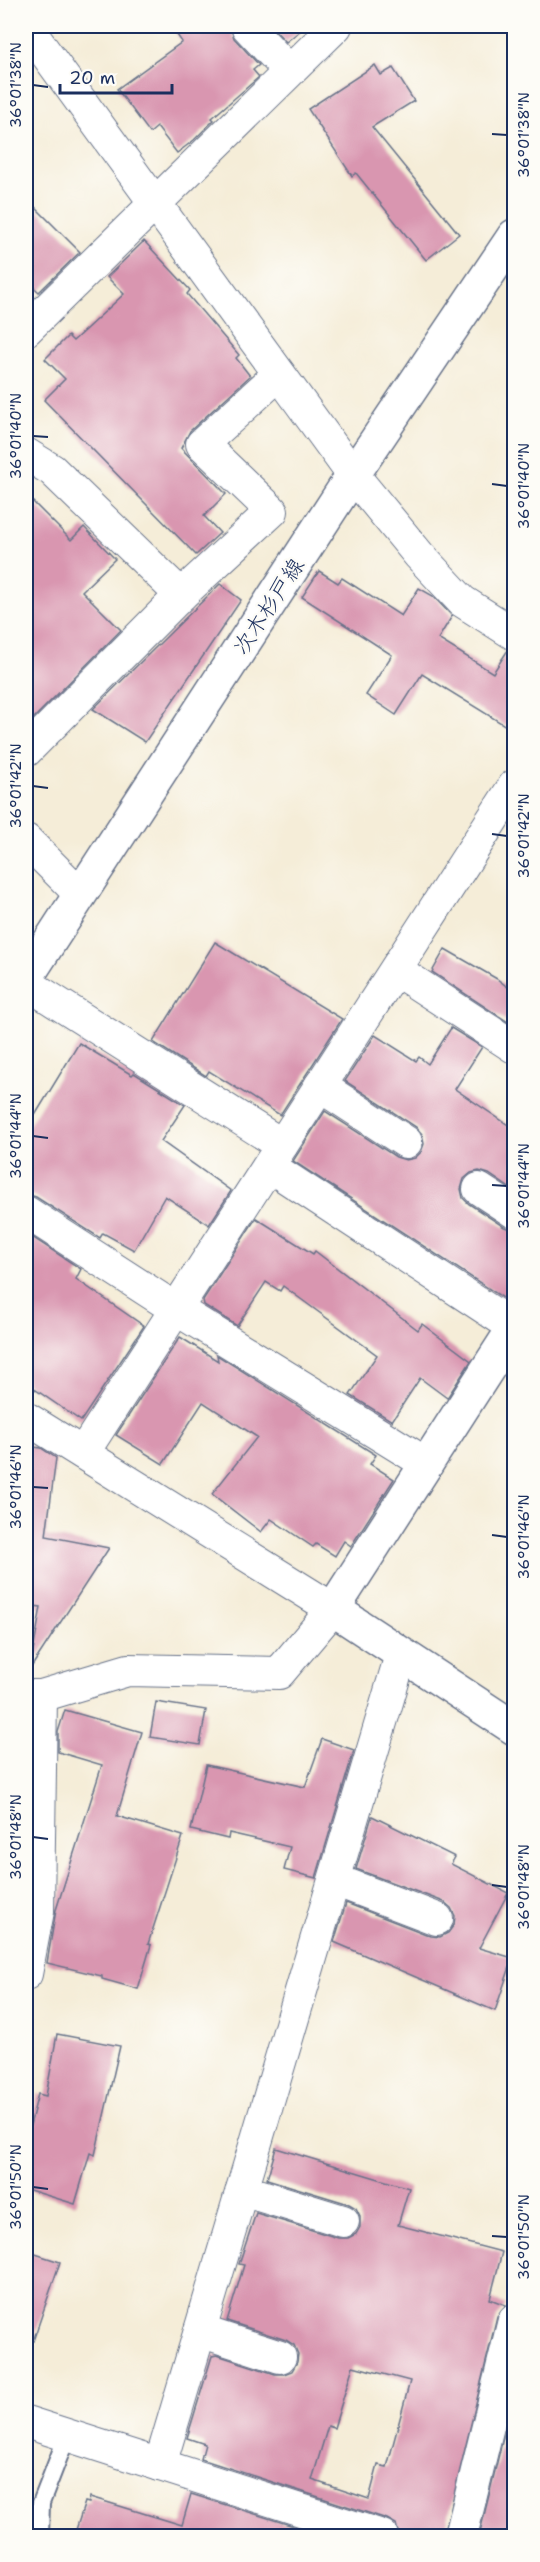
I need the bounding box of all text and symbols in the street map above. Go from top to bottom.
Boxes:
text: 36°01'38"N [6,42,26,128]
scale bar [60,57,172,95]
text: 20 m [69,66,115,90]
text: 36°01'38"N [514,92,534,178]
text: 36°01'40"N [6,393,26,479]
text: 36°01'40"N [514,443,534,529]
street label: 次木杉戸線 [226,552,311,660]
text: 36°01'42"N [6,743,26,829]
text: 36°01'42"N [514,793,534,879]
text: 36°01'44"N [6,1093,26,1179]
text: 36°01'44"N [514,1143,534,1229]
text: 36°01'46"N [6,1444,26,1530]
text: 36°01'46"N [514,1494,534,1580]
text: 36°01'48"N [6,1794,26,1880]
text: 36°01'48"N [514,1844,534,1930]
text: 36°01'50"N [6,2144,26,2230]
text: 36°01'50"N [514,2194,534,2280]

